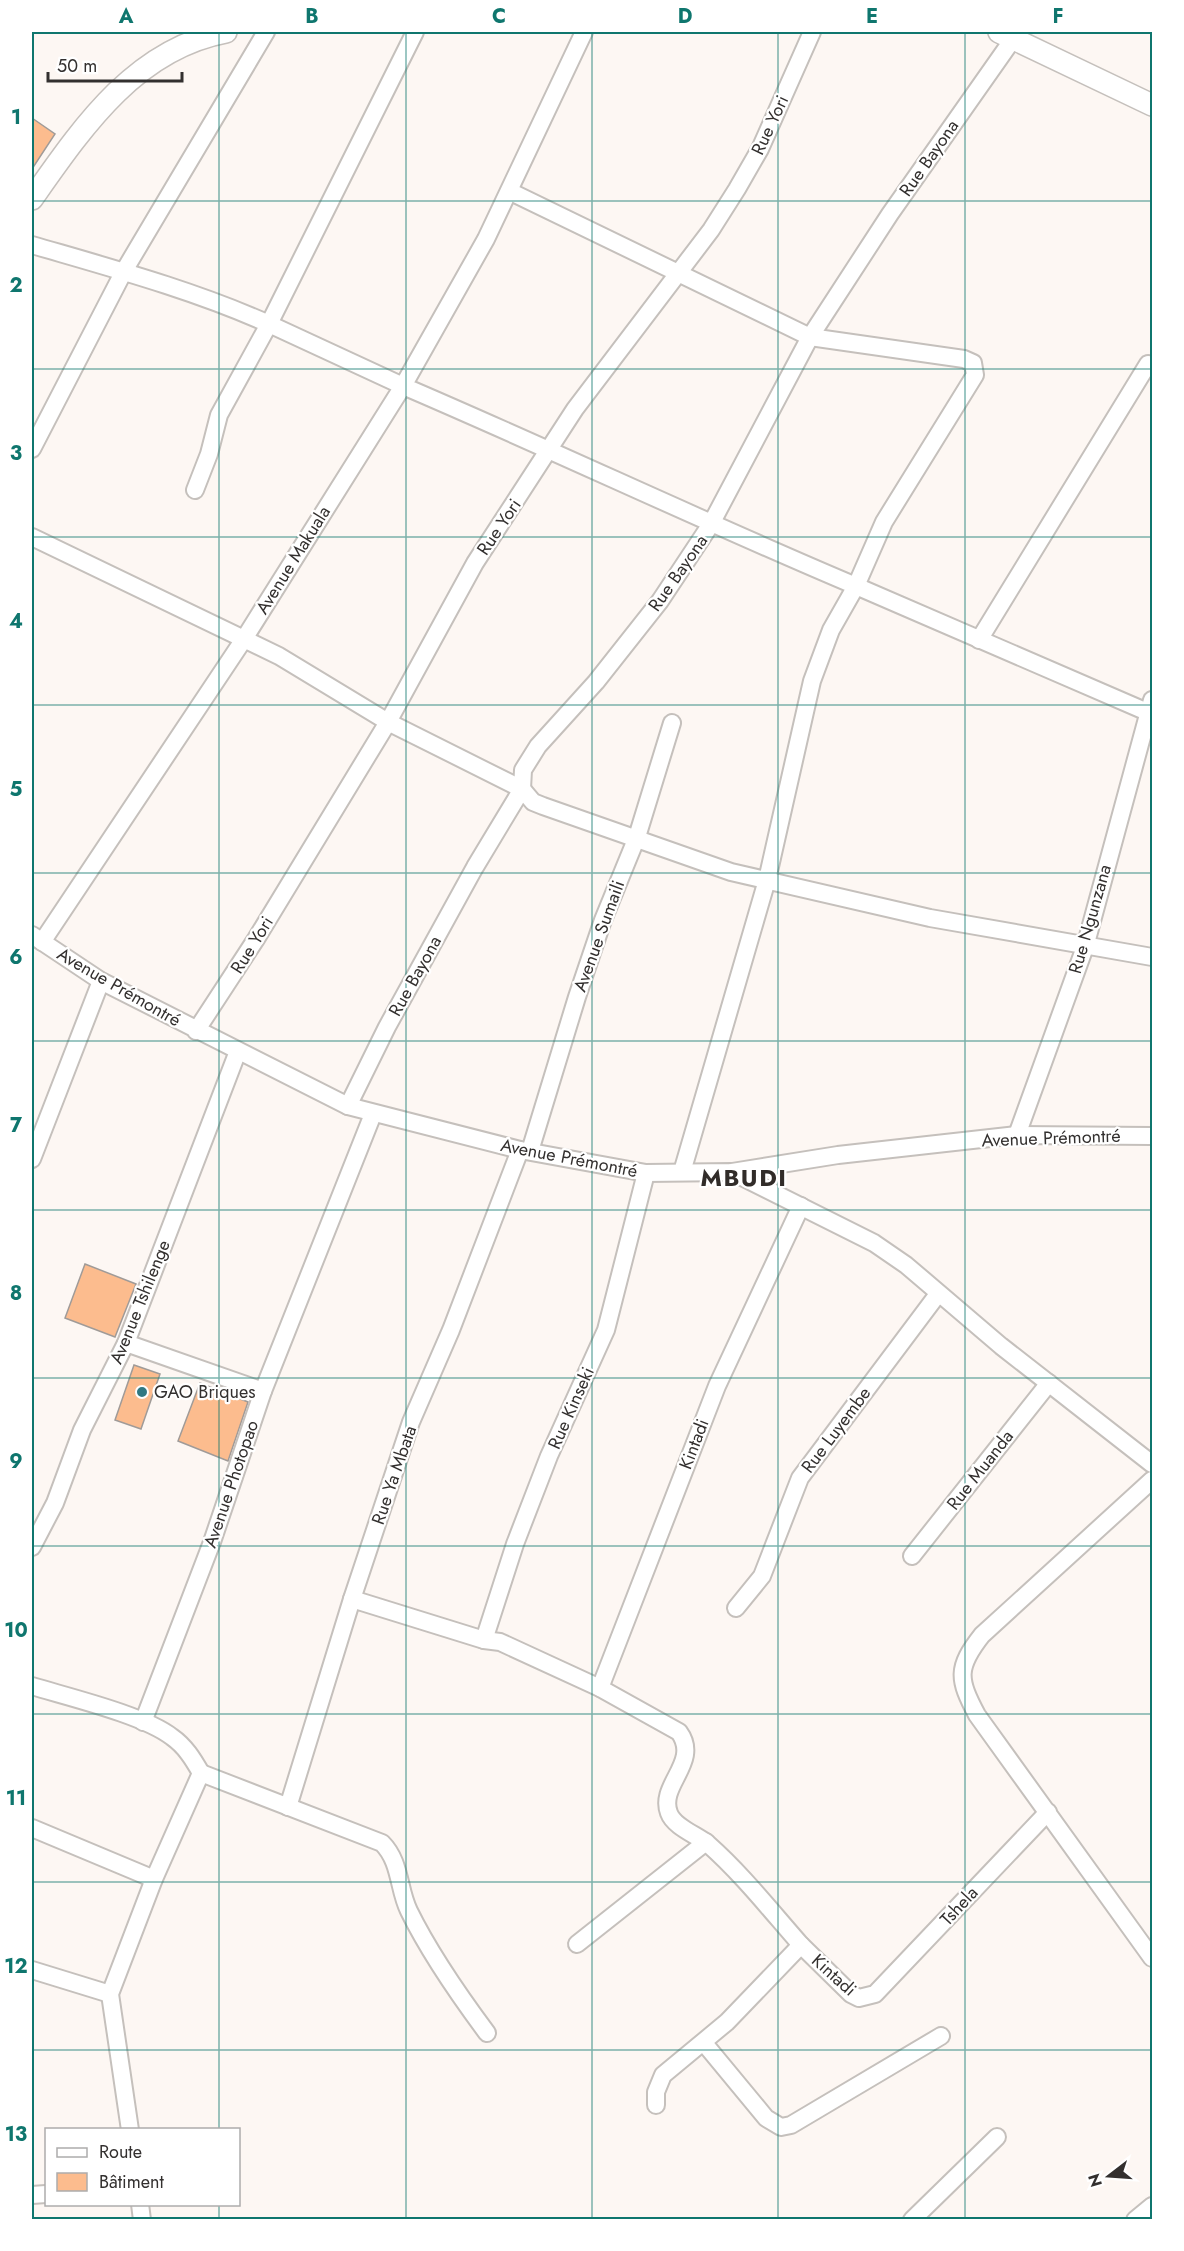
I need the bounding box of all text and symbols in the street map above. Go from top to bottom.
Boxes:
text: A [118,2,134,31]
text: B [305,2,319,31]
text: C [492,2,506,31]
text: D [678,2,692,31]
text: E [866,2,878,31]
text: F [1052,2,1064,31]
scale bar [48,45,182,83]
text: 50 m [57,53,97,79]
street label: Rue Yori [745,91,795,159]
text: 1 [11,103,21,132]
street label: Rue Bayona [893,114,965,202]
text: 2 [9,271,23,300]
text: 3 [10,439,22,468]
street label: Rue Yori [471,494,527,560]
street label: Avenue Makuala [249,501,337,619]
street label: Rue Bayona [642,529,714,617]
text: 4 [9,607,23,636]
text: 5 [10,775,23,804]
street label: Rue Ngunzana [1062,861,1118,977]
street label: Avenue Sumaili [567,877,631,995]
street label: Rue Yori [224,911,280,979]
street label: Rue Bayona [382,931,448,1021]
street label: Avenue Prémontré [52,941,186,1033]
text: 6 [9,943,23,972]
text: 7 [10,1111,23,1140]
street label: Avenue Prémontré [981,1123,1121,1153]
street label: Avenue Prémontré [498,1132,640,1184]
district label: MBUDI [701,1160,787,1195]
street label: Avenue Tshilenge [103,1236,177,1368]
text: 8 [10,1279,22,1308]
street label: Rue Kinseki [541,1363,601,1453]
place label: GAO Briques [154,1379,256,1405]
street label: Rue Luyembe [795,1381,877,1479]
marker: GAO Briques [135,1385,149,1399]
street label: Kintadi [673,1415,715,1473]
street label: Avenue Photopao [197,1416,265,1551]
street label: Rue Ya Mbata [365,1422,423,1528]
street label: Rue Muanda [940,1424,1020,1516]
text: 9 [9,1447,23,1476]
text: 10 [4,1616,28,1645]
text: 11 [6,1784,26,1813]
street label: Tshela [934,1881,984,1931]
street label: Kintadi [806,1948,862,2002]
text: 12 [4,1952,28,1981]
text: 13 [5,2120,27,2149]
legend [45,2128,240,2206]
text: Route [99,2139,142,2165]
north arrow [1079,2146,1139,2206]
text: Bâtiment [99,2169,165,2195]
text: N [1082,2171,1108,2190]

